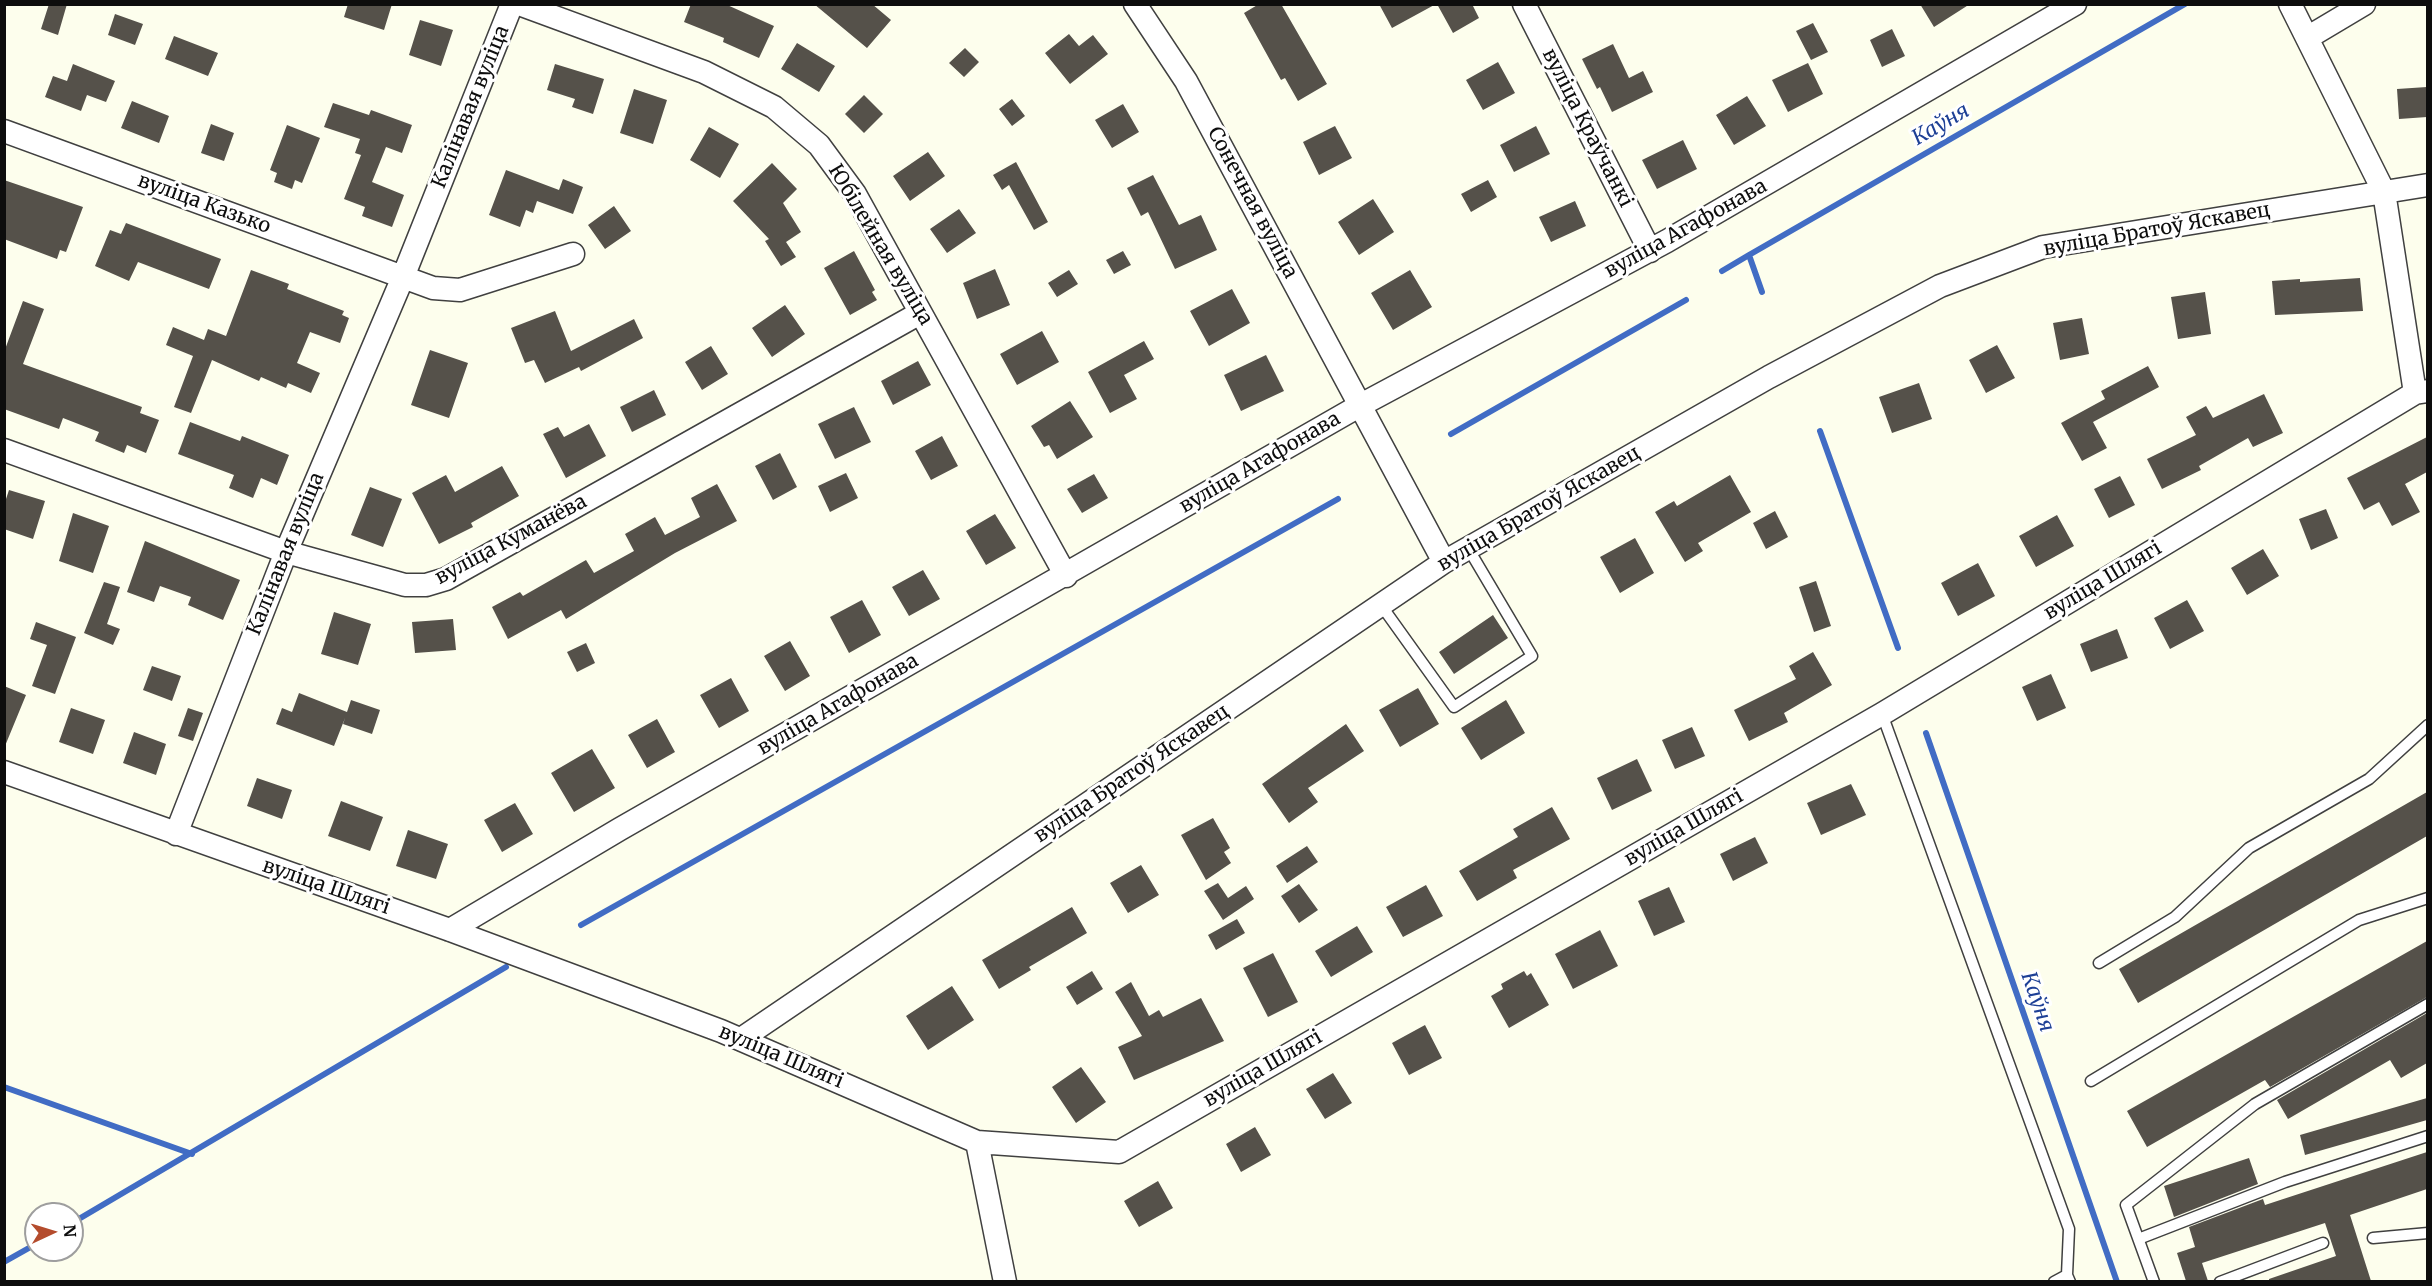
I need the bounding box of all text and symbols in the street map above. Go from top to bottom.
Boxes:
street label: Калінавая вуліца [427,22,515,192]
street label: вуліца Краўчанкі [1537,45,1637,211]
water label: Каўня [1908,99,1974,151]
street label: Сонечная вуліца [1202,123,1302,283]
street label: Юбілейная вуліца [823,160,937,330]
street label: вуліца Казько [134,169,274,239]
street label: вуліца Агафонава [1601,174,1771,284]
street label: вуліца Братоў Яскавец [2042,198,2272,262]
street label: вуліца Агафонава [1175,407,1345,519]
street label: вуліца Братоў Яскавец [1433,441,1645,577]
street label: Калінавая вуліца [242,469,330,639]
street label: вуліца Куманёва [431,490,591,590]
street label: вуліца Шлягі [2040,536,2166,626]
street label: вуліца Агафонава [753,649,923,761]
street label: вуліца Братоў Яскавец [1030,700,1234,848]
street label: вуліца Шлягі [1620,784,1748,872]
street label: вуліца Шлягі [259,854,393,920]
water label: Каўня [2015,969,2059,1035]
street label: вуліца Шлягі [715,1020,847,1094]
street label: вуліца Шлягі [1199,1025,1327,1113]
north arrow [24,1202,84,1262]
text: N [60,1224,80,1238]

